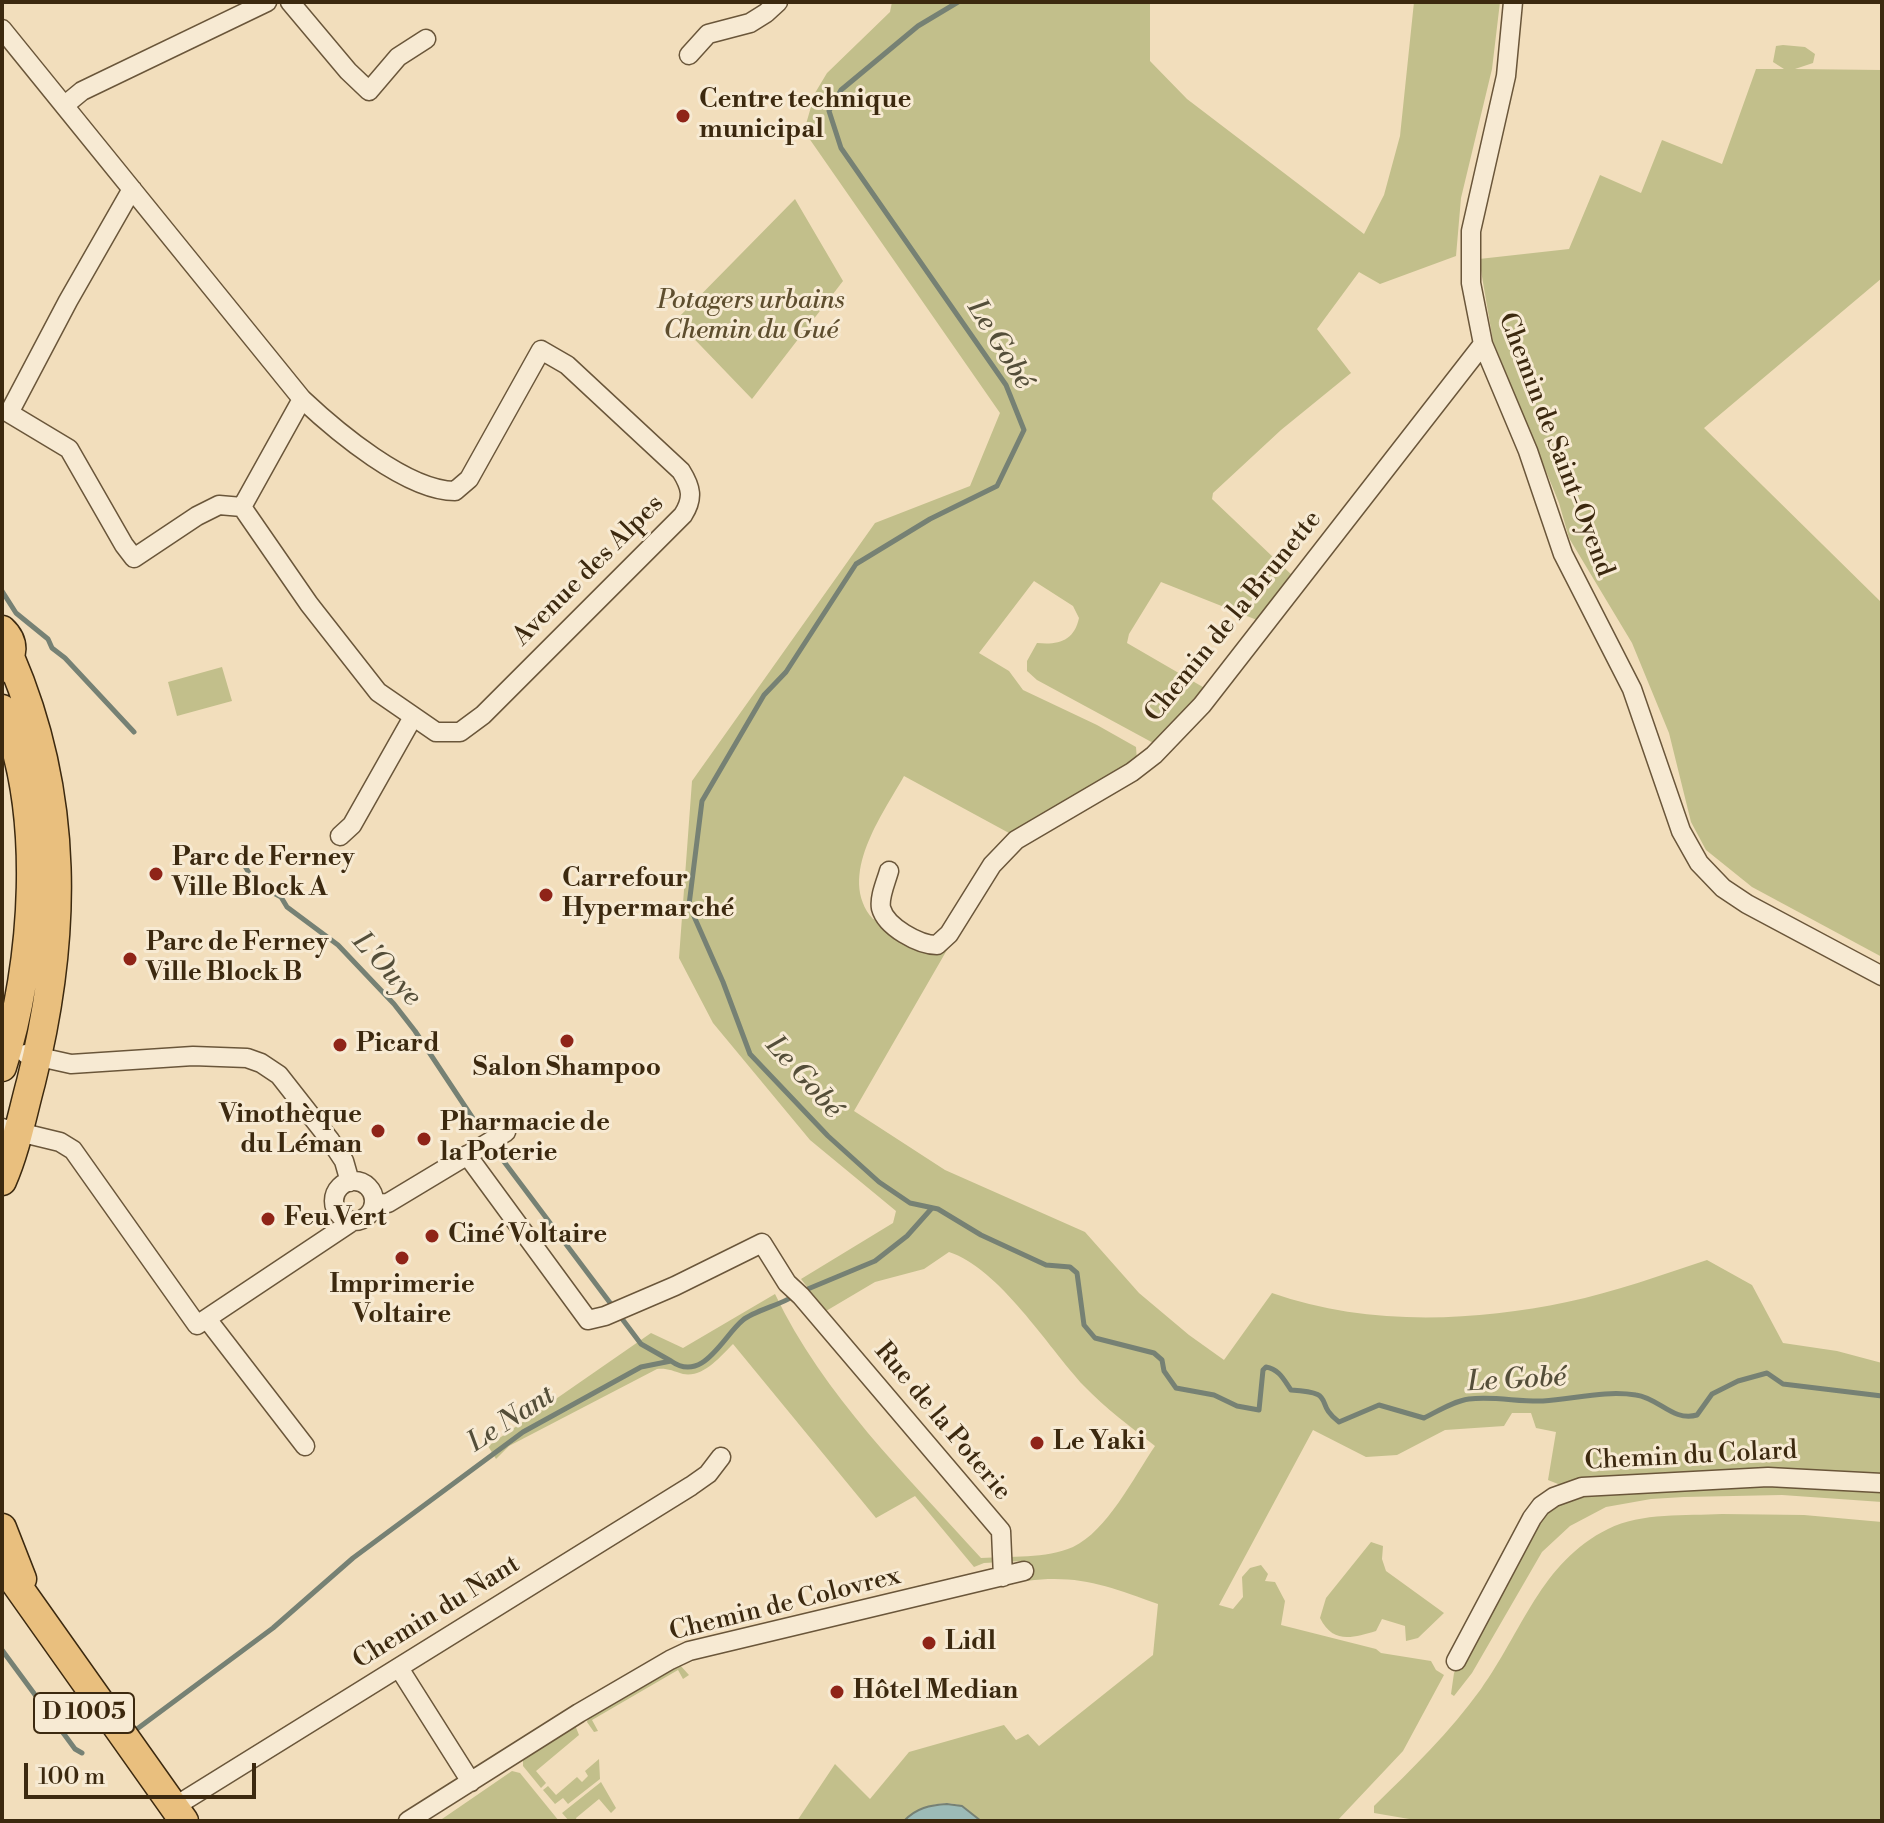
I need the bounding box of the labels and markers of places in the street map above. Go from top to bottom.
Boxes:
place label: Centre technique municipal [699,85,911,146]
marker: Centre technique municipal [674,107,692,125]
place label: Parc de Ferney Ville Block A [172,843,354,904]
place label: Carrefour Hypermarché [562,864,734,926]
marker: Parc de Ferney Ville Block A [147,865,165,883]
marker: Carrefour Hypermarché [537,886,555,904]
place label: Parc de Ferney Ville Block B [146,928,328,990]
marker: Parc de Ferney Ville Block B [121,950,139,968]
place label: Picard [356,1029,440,1061]
marker: Salon Shampoo [558,1032,576,1050]
marker: Picard [331,1036,349,1054]
place label: Salon Shampoo [473,1053,661,1085]
place label: Vinothèque du Léman [219,1100,362,1162]
place label: Pharmacie de la Poterie [440,1108,610,1170]
marker: Vinothèque du Léman [369,1122,387,1140]
marker: Pharmacie de la Poterie [415,1130,433,1148]
place label: Feu Vert [284,1203,386,1235]
marker: Feu Vert [259,1210,277,1228]
place label: Ciné Voltaire [448,1220,607,1252]
marker: Ciné Voltaire [423,1227,441,1245]
marker: Imprimerie Voltaire [393,1249,411,1267]
place label: Imprimerie Voltaire [329,1270,475,1332]
place label: Le Yaki [1053,1427,1145,1459]
marker: Le Yaki [1028,1434,1046,1452]
place label: Lidl [945,1627,996,1659]
marker: Lidl [920,1634,938,1652]
place label: Hôtel Median [853,1676,1018,1708]
marker: Hôtel Median [828,1683,846,1701]

